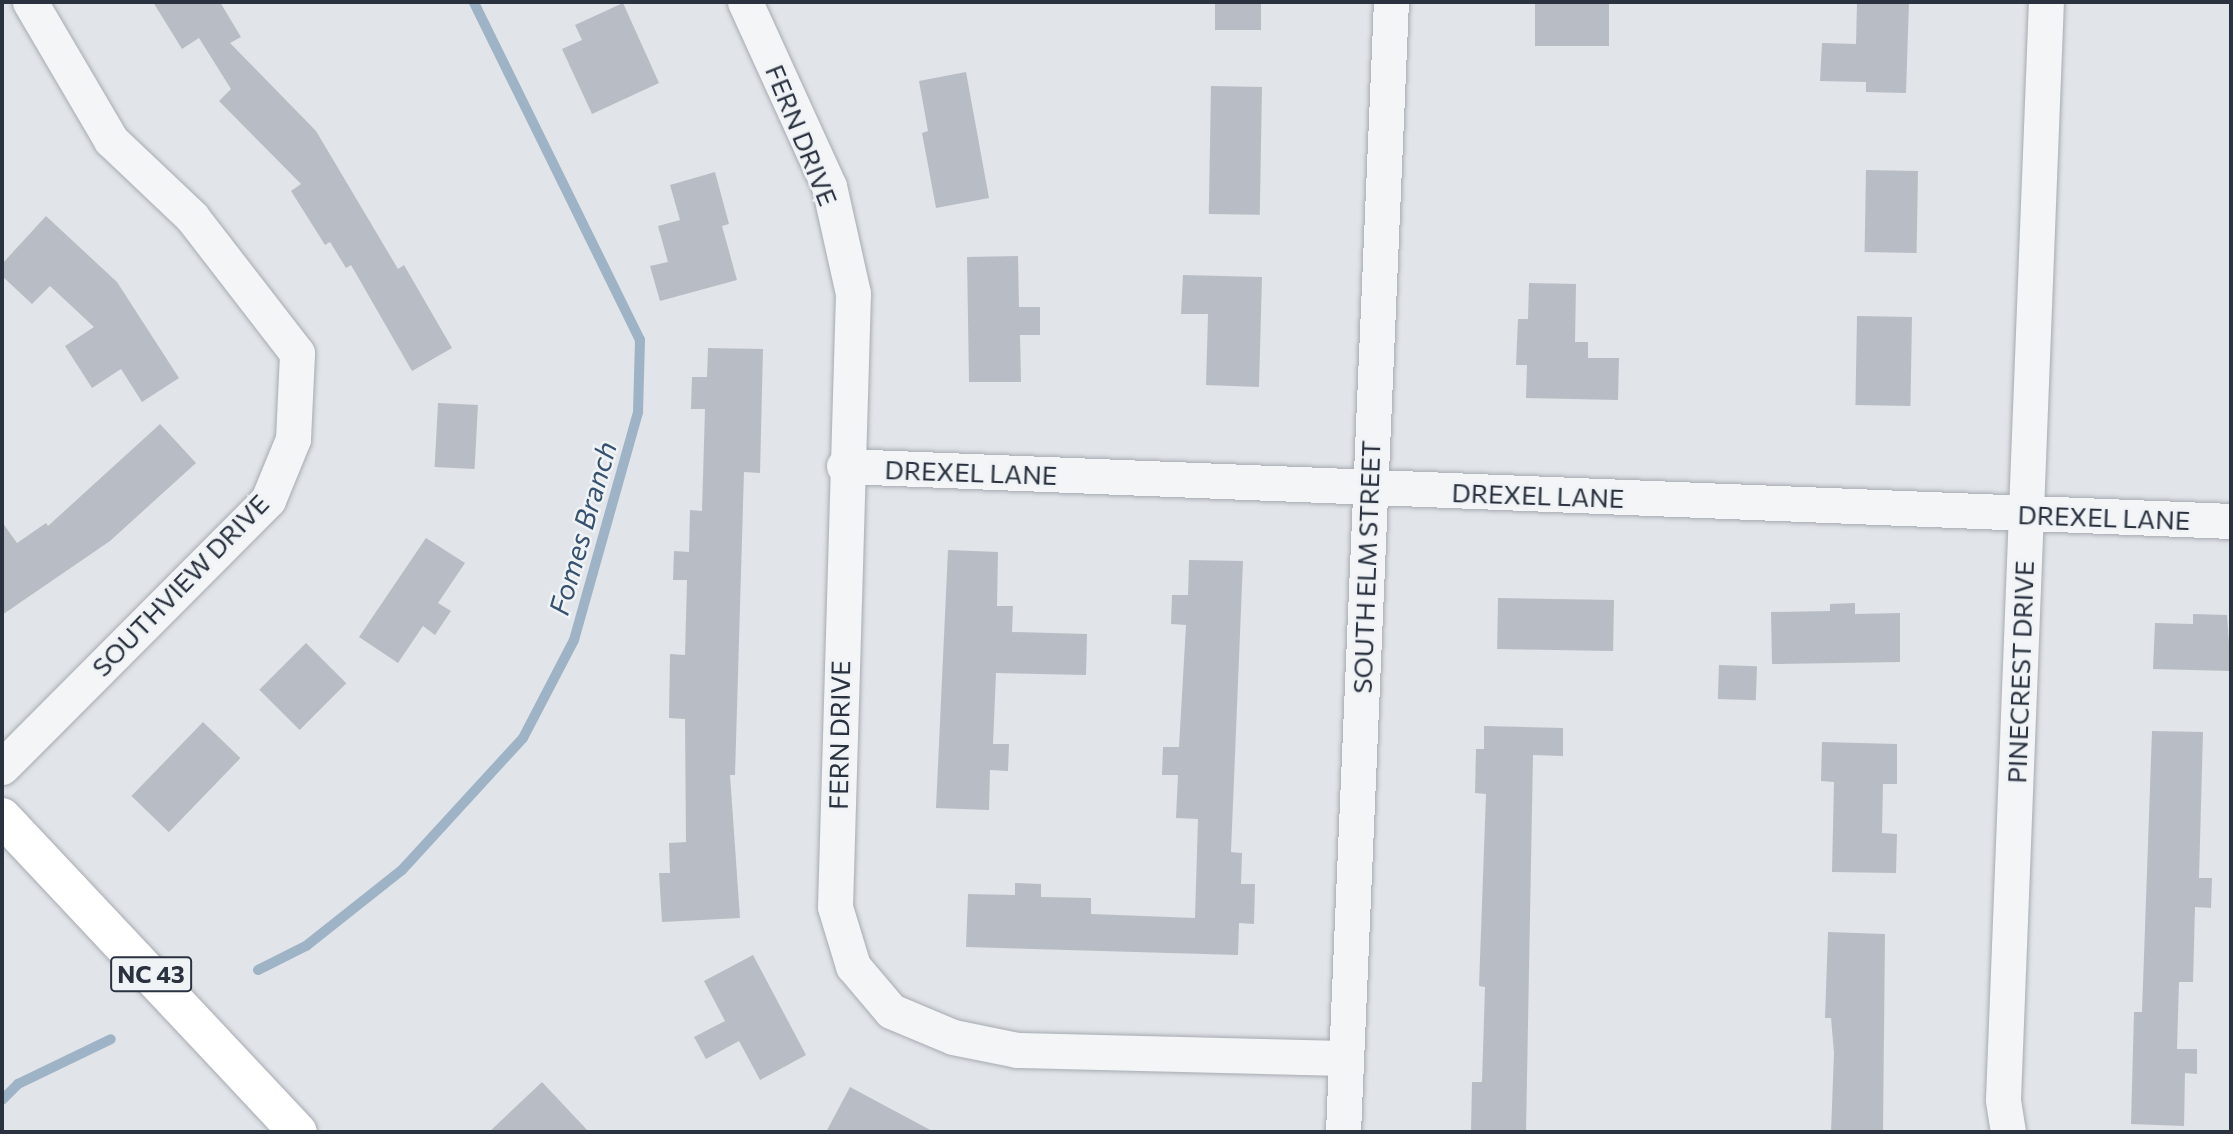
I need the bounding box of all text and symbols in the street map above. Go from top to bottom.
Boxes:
street label: FERN DRIVE [760,60,844,210]
water label: Fomes Branch [541,437,623,619]
street label: SOUTH ELM STREET [1346,440,1386,694]
street label: DREXEL LANE [884,453,1058,491]
street label: DREXEL LANE [1451,476,1625,514]
street label: SOUTHVIEW DRIVE [85,488,275,682]
street label: DREXEL LANE [2017,498,2191,536]
street label: PINECREST DRIVE [2001,560,2039,784]
street label: FERN DRIVE [822,660,856,810]
road number: NC 43 [109,954,193,994]

